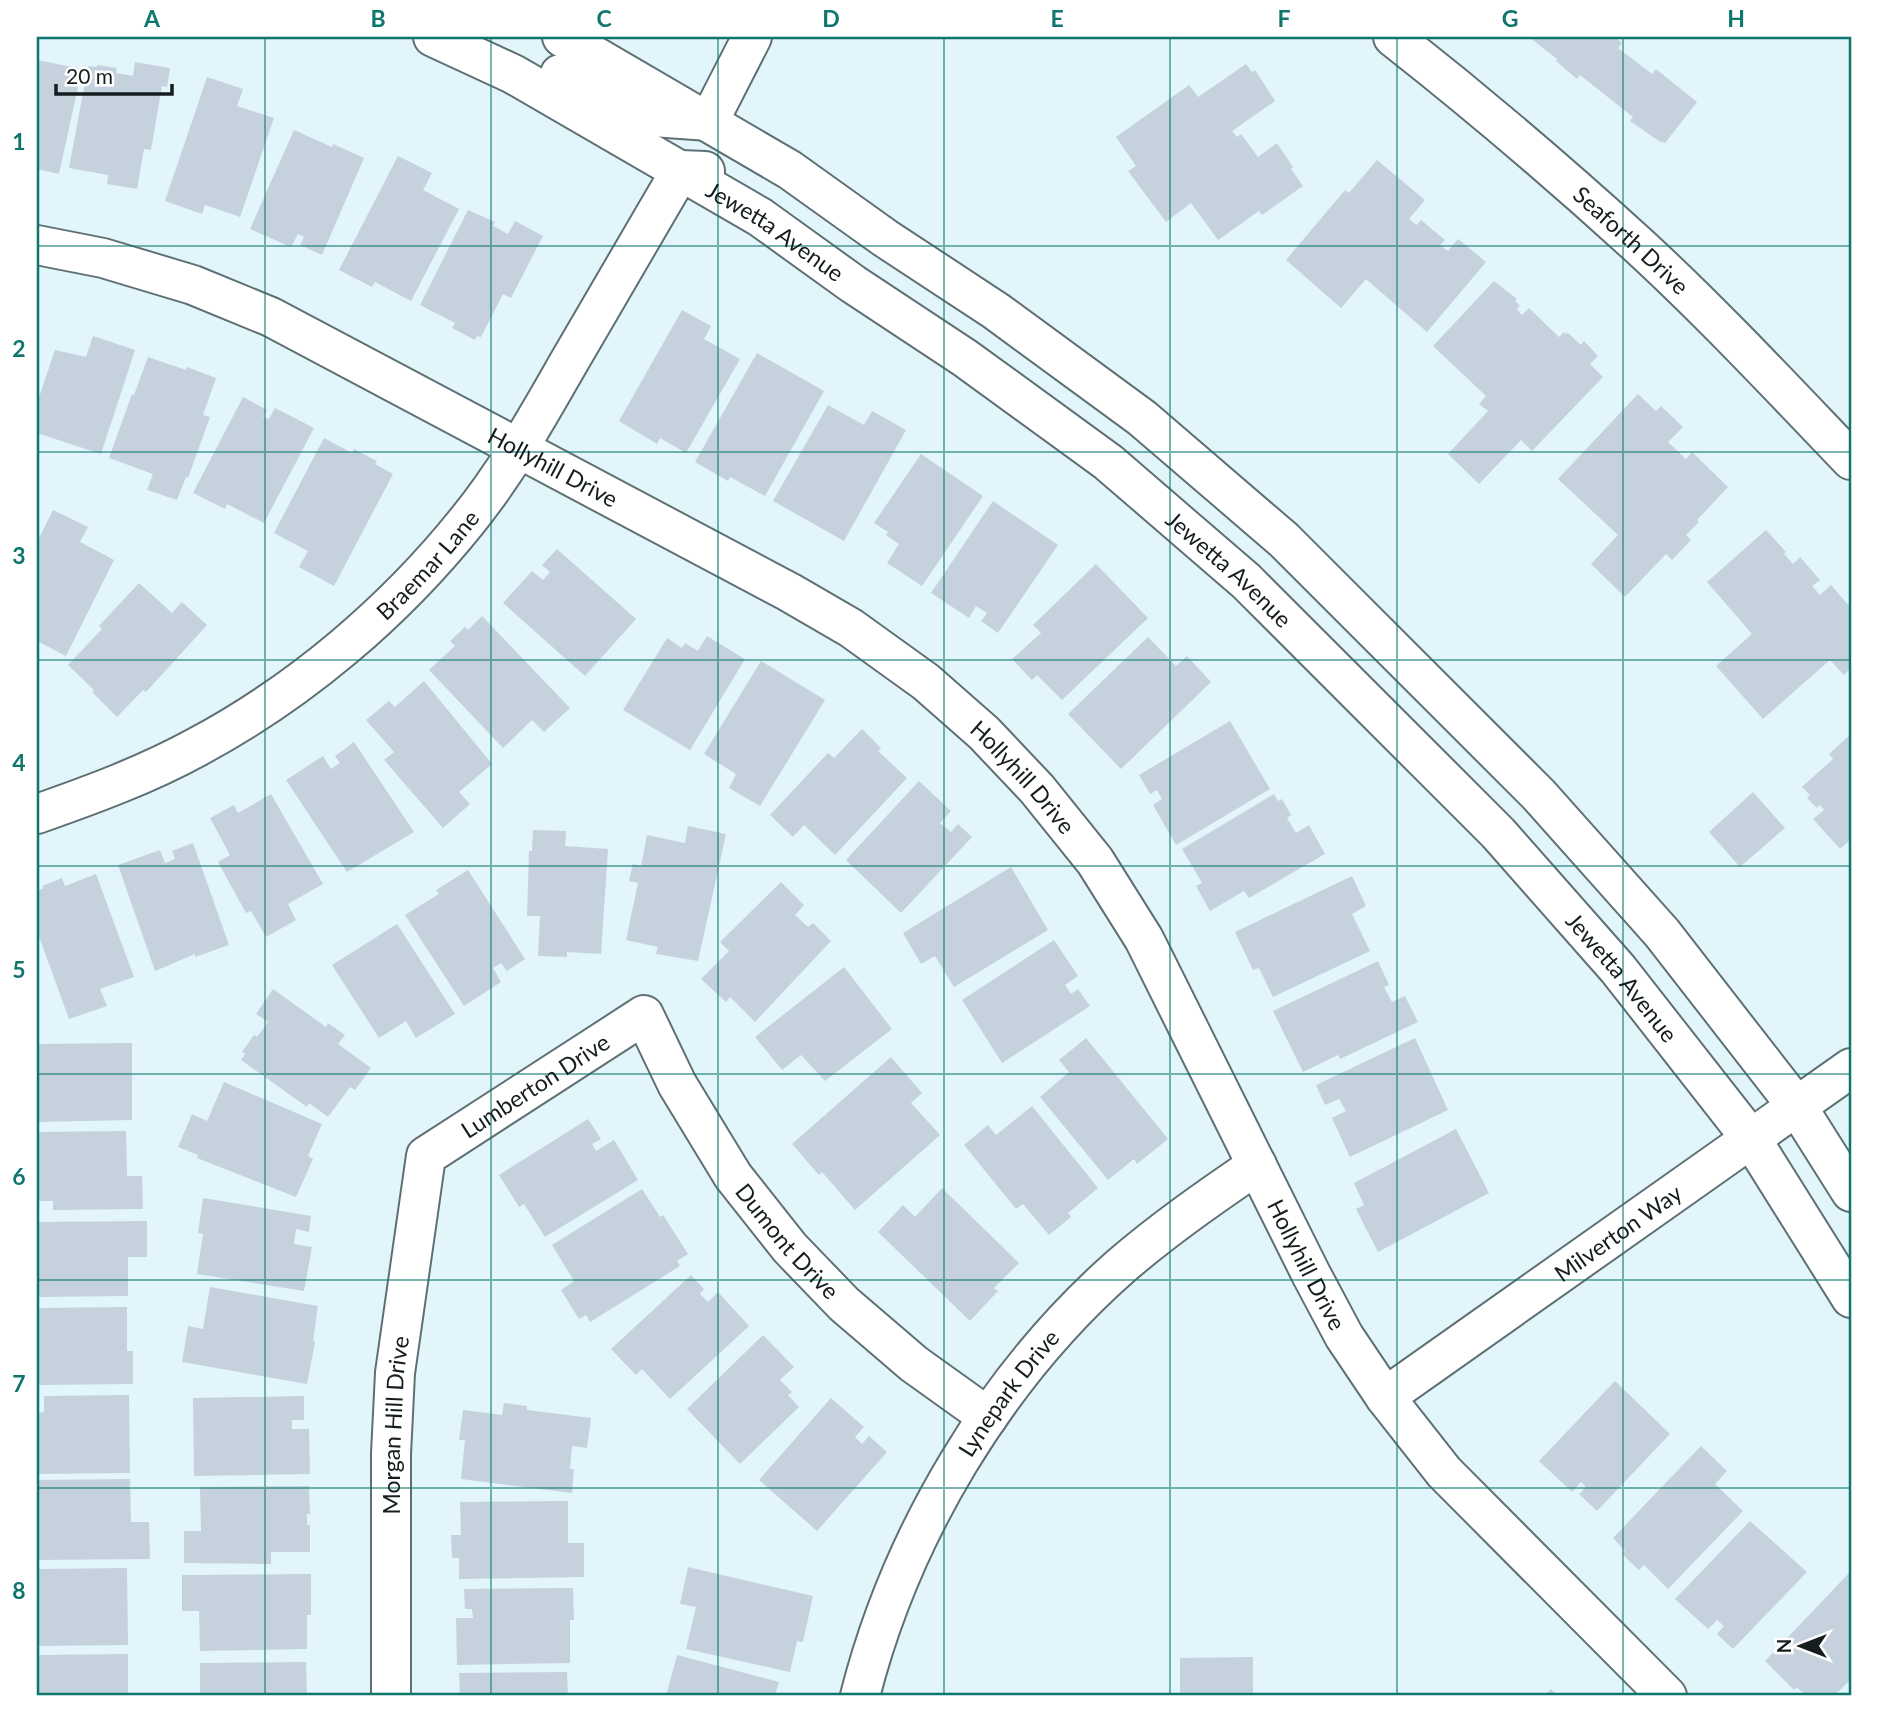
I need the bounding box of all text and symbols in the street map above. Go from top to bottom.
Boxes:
text: A [143,4,161,32]
text: B [370,4,386,32]
text: C [596,4,612,32]
text: D [822,4,840,32]
text: E [1050,4,1064,32]
text: F [1277,4,1291,32]
text: G [1502,4,1518,32]
text: H [1727,4,1745,32]
scale bar [56,52,172,96]
text: 20 m [66,63,113,88]
text: 1 [12,127,26,155]
street label: Jewetta Avenue [702,175,850,287]
street label: Seaforth Drive [1568,180,1695,300]
text: 2 [12,334,26,362]
street label: Hollyhill Drive [483,421,623,513]
street label: Braemar Lane [370,504,484,625]
street label: Jewetta Avenue [1161,505,1298,633]
text: 3 [12,541,26,569]
street label: Hollyhill Drive [965,714,1081,839]
text: 4 [12,748,26,776]
street label: Jewetta Avenue [1560,906,1684,1047]
text: 5 [12,955,26,983]
street label: Lumberton Drive [455,1027,614,1144]
text: 6 [12,1162,26,1190]
street label: Dumont Drive [730,1177,845,1304]
street label: Milverton Way [1549,1178,1687,1287]
street label: Hollyhill Drive [1262,1195,1352,1335]
street label: Lynepark Drive [952,1323,1065,1462]
street label: Morgan Hill Drive [377,1334,414,1514]
text: 7 [12,1369,26,1397]
text: 8 [12,1576,26,1604]
north arrow [1766,1610,1836,1680]
text: N [1772,1639,1795,1653]

